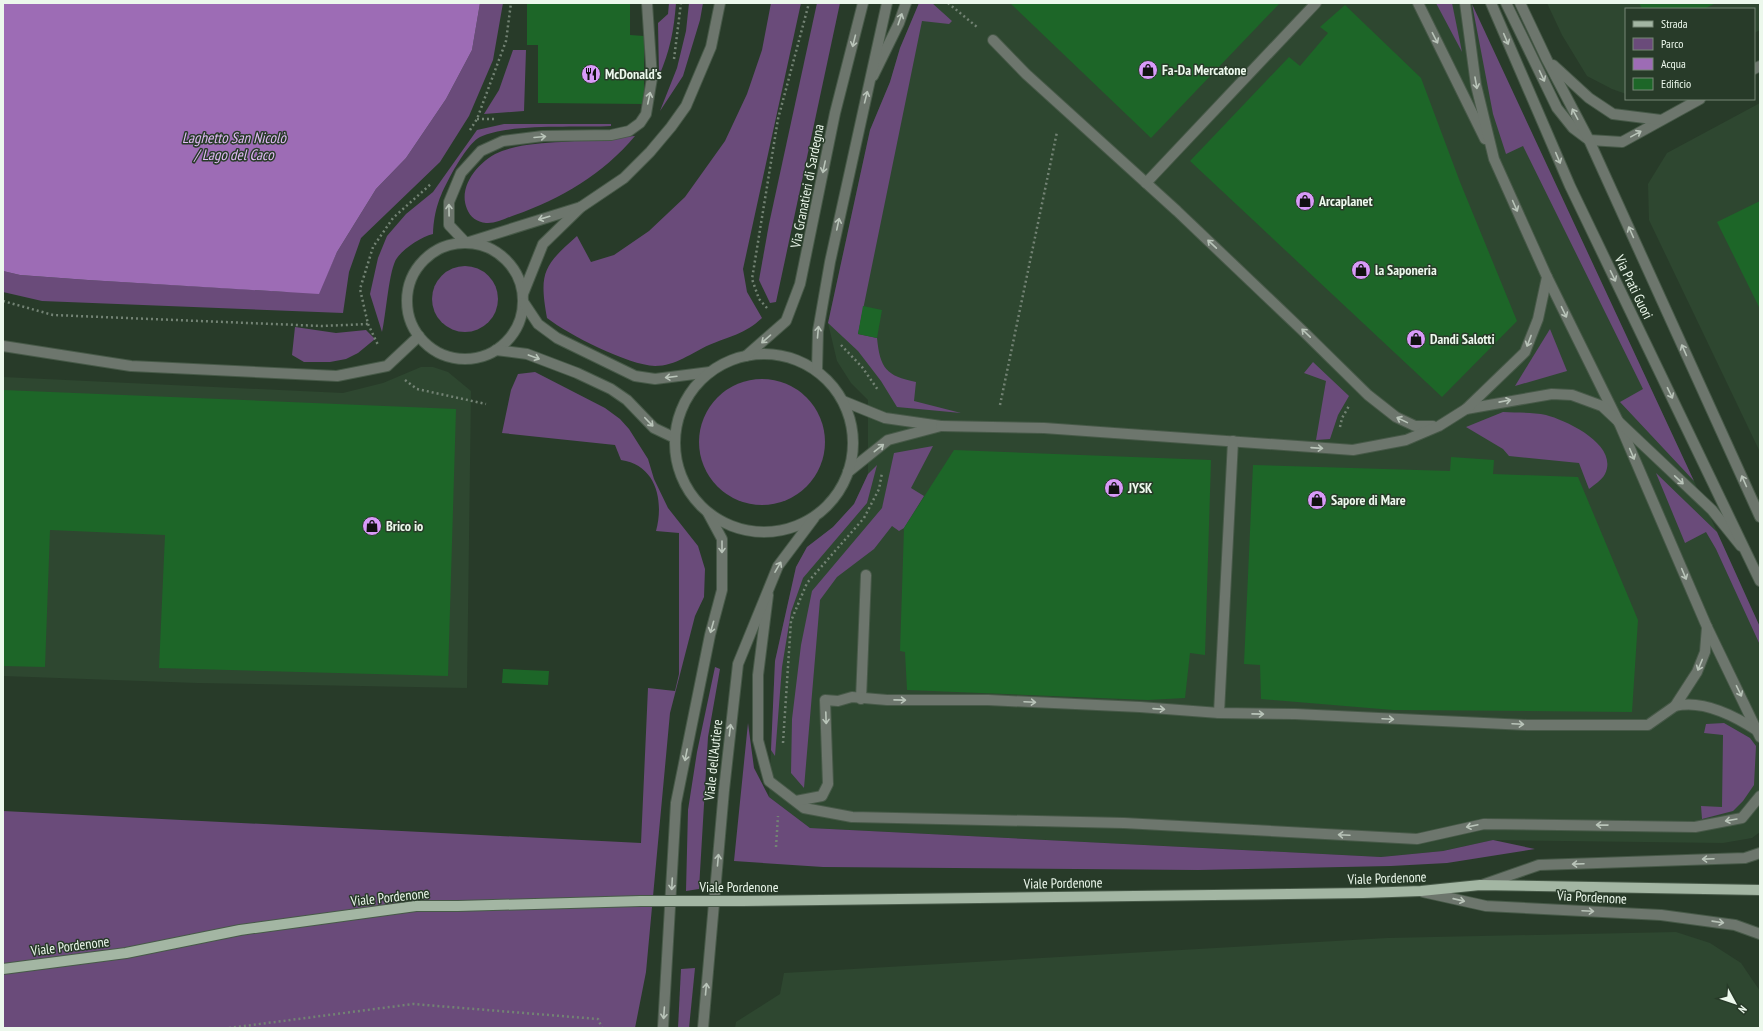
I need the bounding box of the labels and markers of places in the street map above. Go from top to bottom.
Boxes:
shop icon: Fa-Da Mercatone [1137,59,1159,81]
place label: Fa-Da Mercatone [1162,61,1247,79]
restaurant icon: McDonald's [580,63,602,85]
place label: McDonald's [605,65,662,83]
shop icon: Arcaplanet [1294,190,1316,212]
place label: Arcaplanet [1318,192,1373,210]
shop icon: la Saponeria [1350,259,1372,281]
place label: la Saponeria [1375,261,1437,279]
shop icon: Dandi Salotti [1405,328,1427,350]
place label: Dandi Salotti [1430,330,1495,348]
shop icon: JYSK [1103,477,1125,499]
place label: JYSK [1127,479,1153,497]
shop icon: Sapore di Mare [1306,489,1328,511]
place label: Sapore di Mare [1331,491,1406,509]
shop icon: Brico io [361,515,383,537]
place label: Brico io [386,517,423,535]

